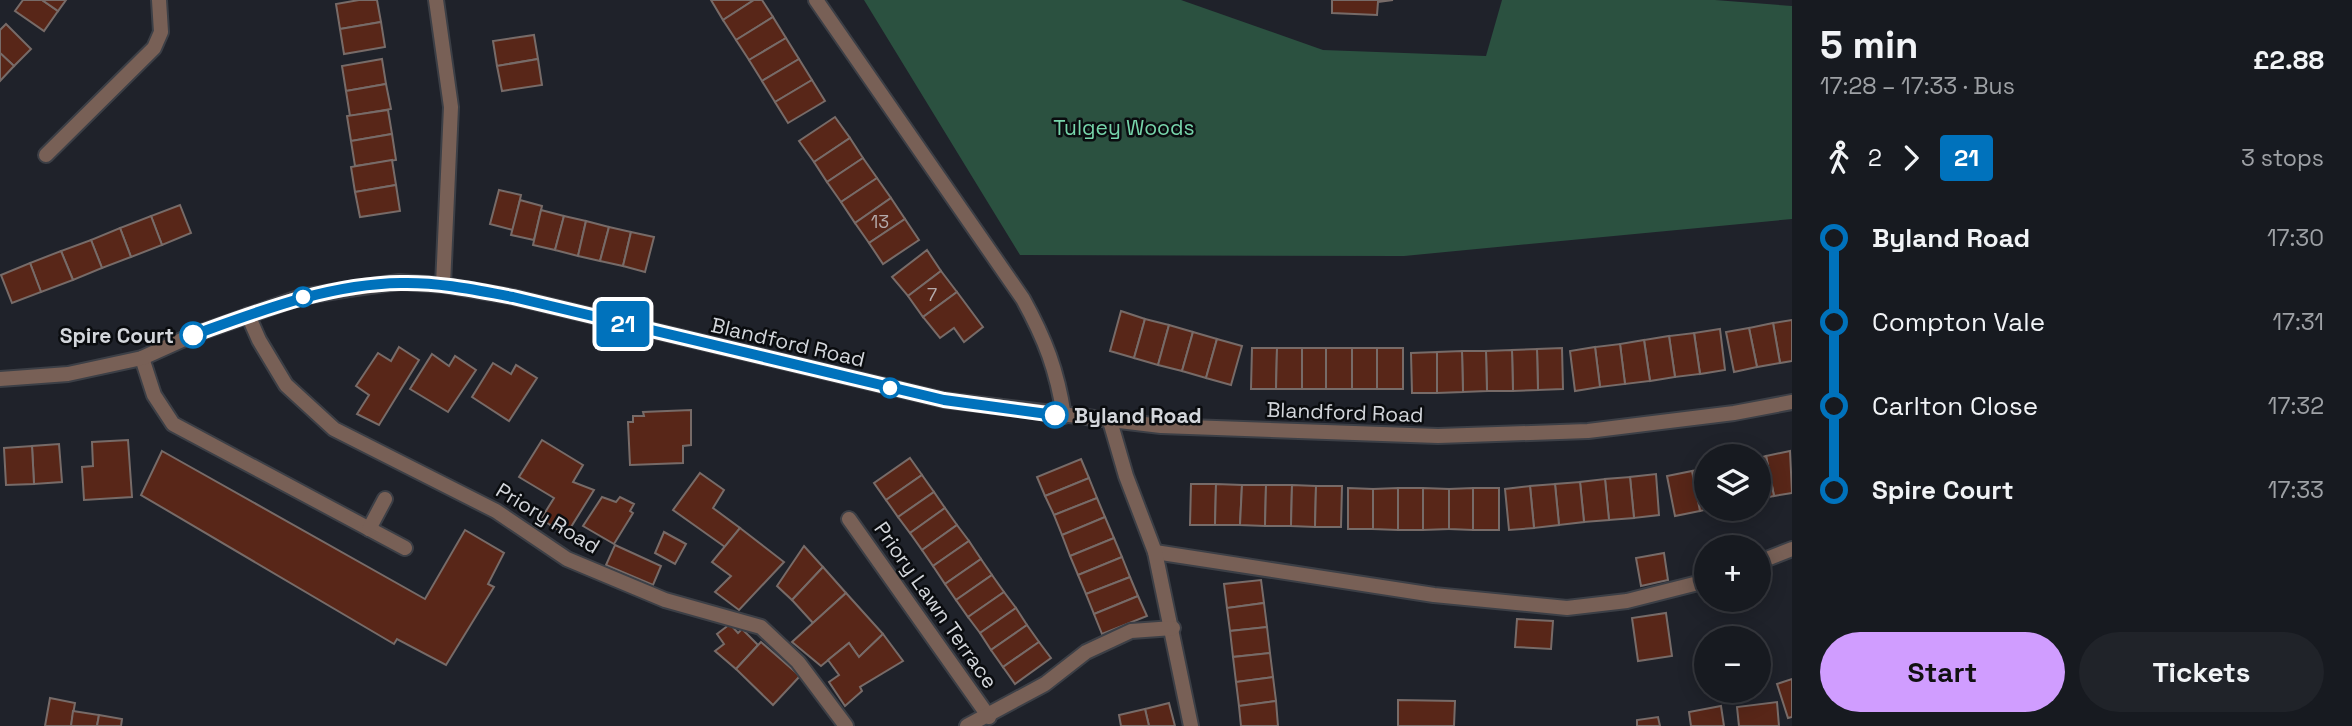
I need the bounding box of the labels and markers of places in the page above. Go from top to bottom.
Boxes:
unlabelled marker [293,287,313,307]
place label: Spire Court [60,322,174,349]
marker: Spire Court [180,322,206,348]
unlabelled marker [880,378,900,398]
marker: Byland Road [1042,402,1068,428]
place label: Byland Road [1074,402,1202,429]

